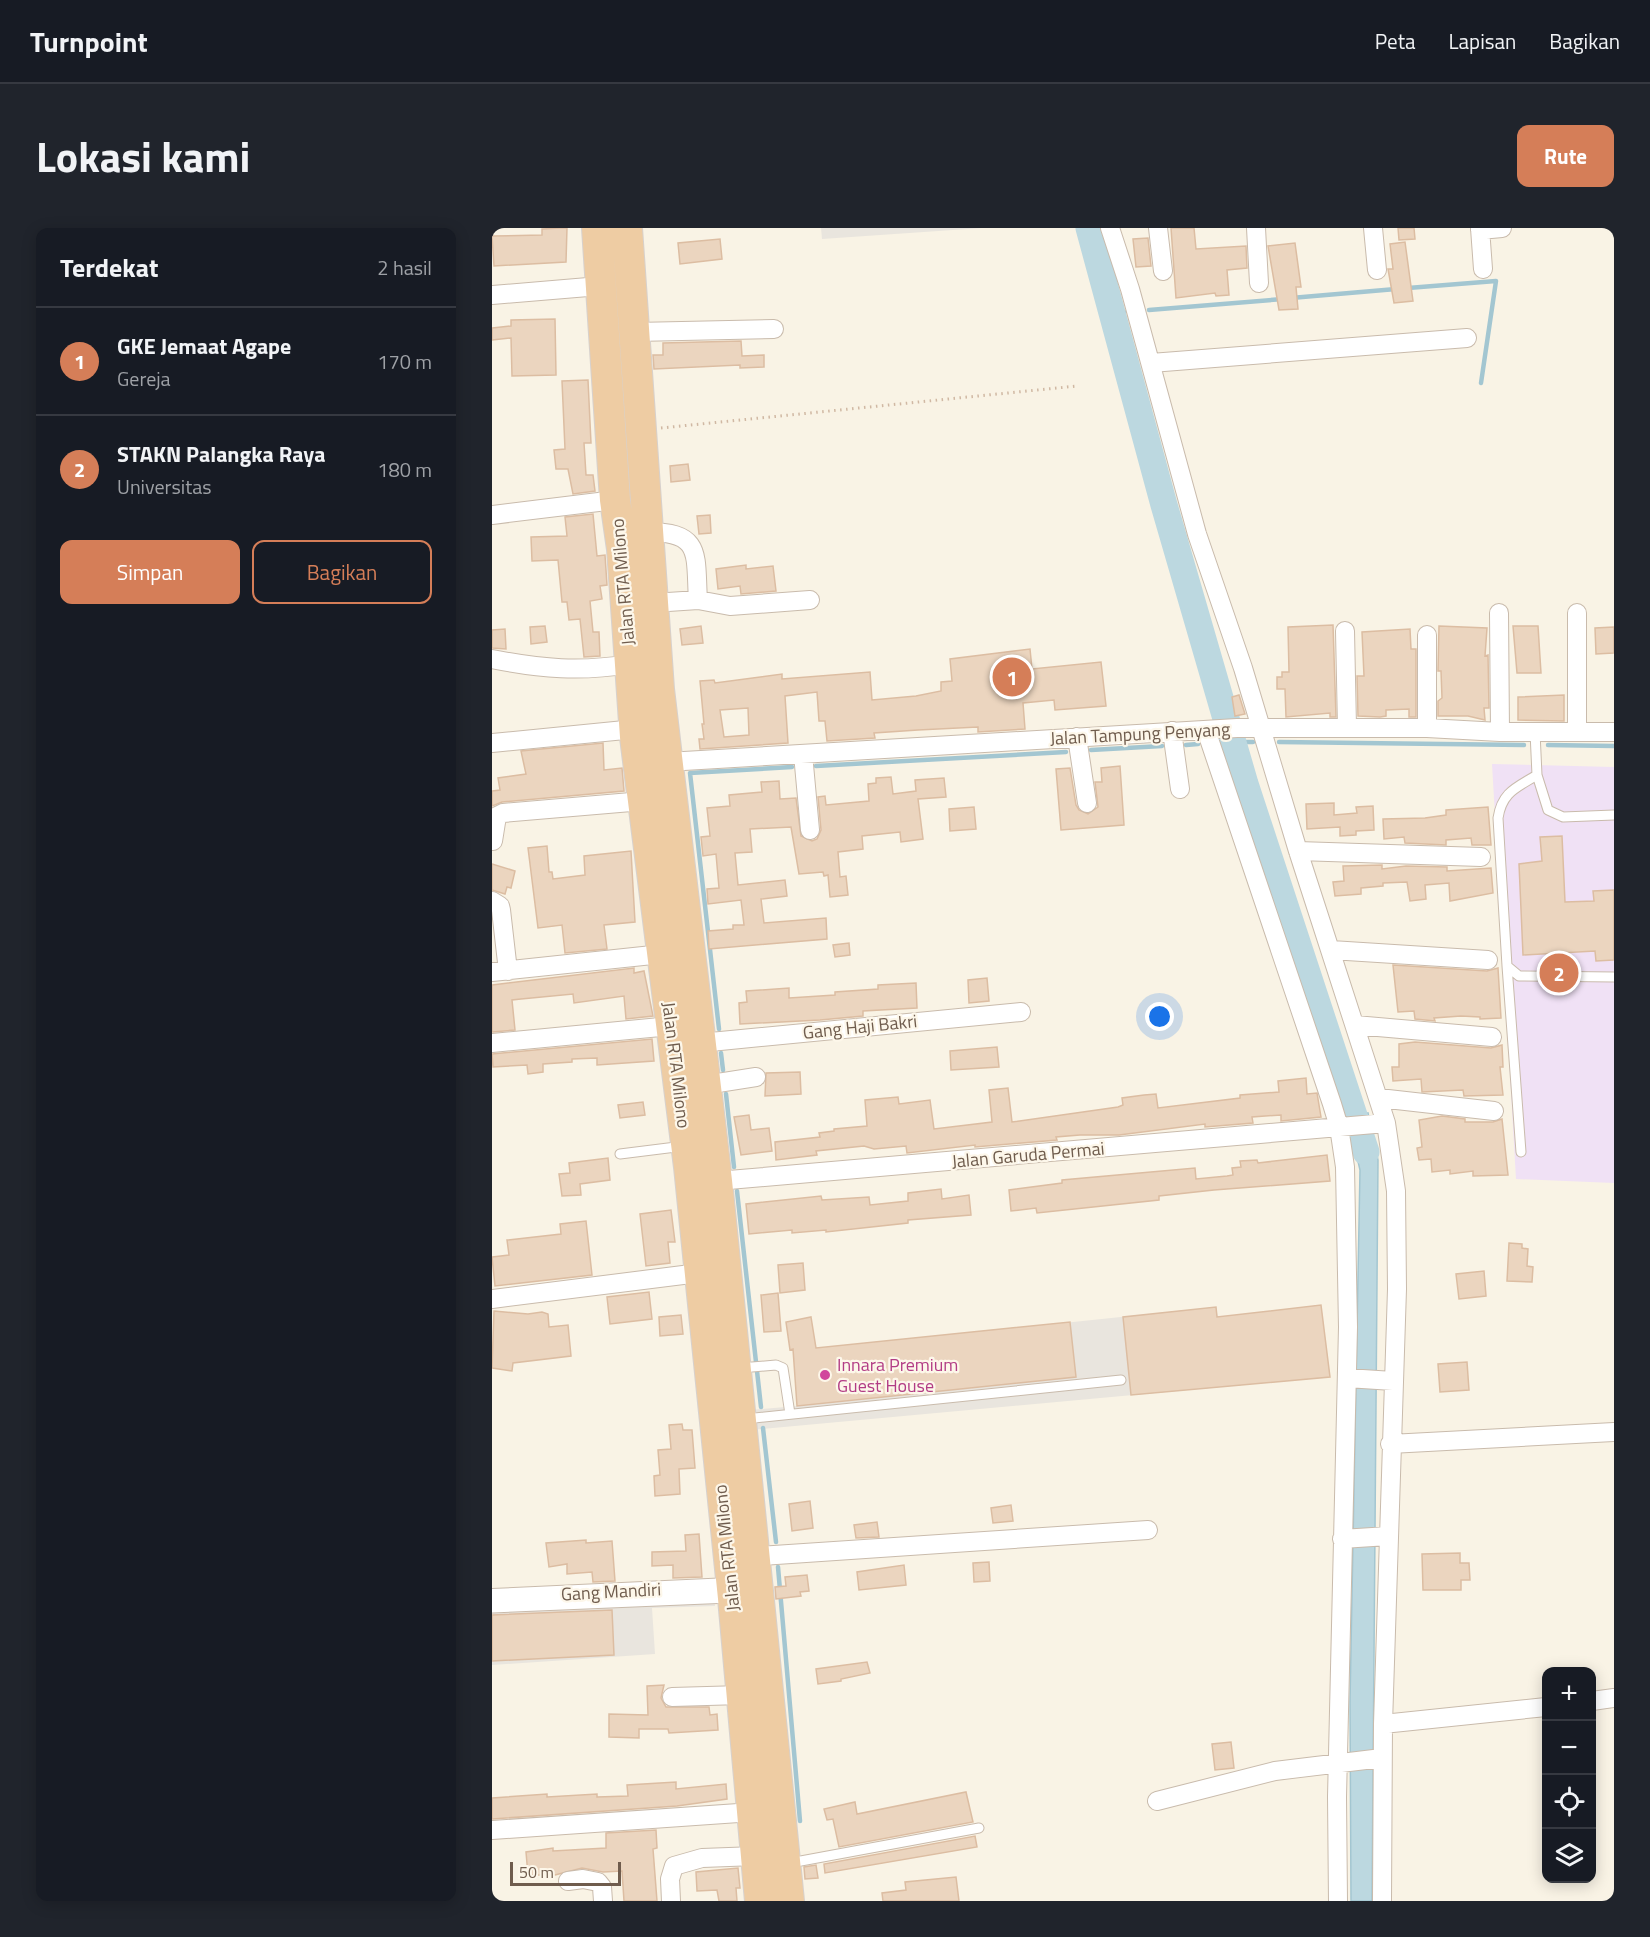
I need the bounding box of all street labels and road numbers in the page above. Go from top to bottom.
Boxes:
street label: Jalan RTA Milono [604,518,641,647]
street label: Jalan Tampung Penyang [1049,715,1231,752]
street label: Jalan RTA Milono [655,1000,698,1130]
street label: Gang Haji Bakri [801,1007,918,1046]
street label: Jalan Garuda Permai [950,1134,1106,1175]
street label: Jalan RTA Milono [706,1483,747,1613]
street label: Gang Mandiri [560,1575,662,1608]

